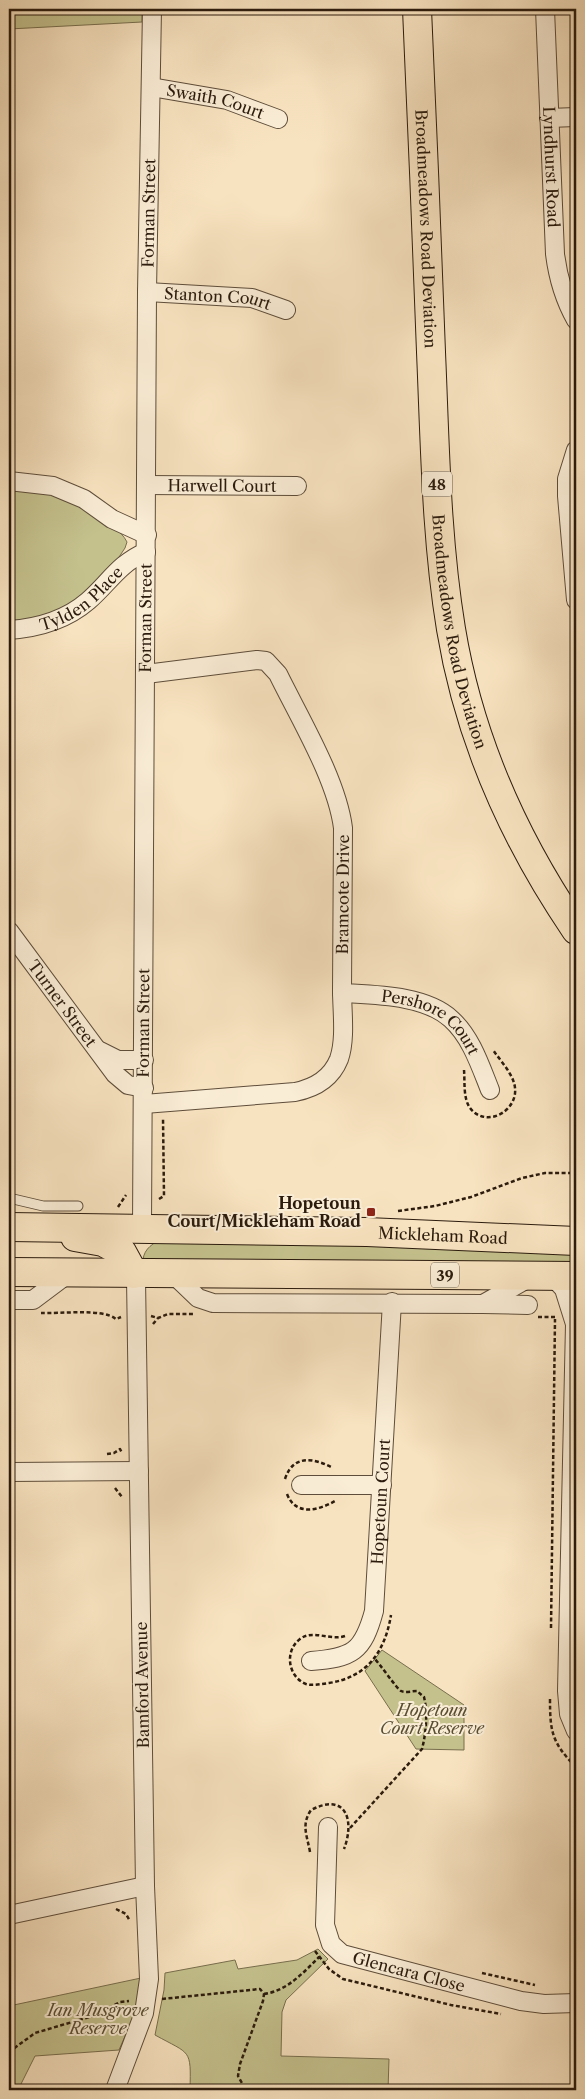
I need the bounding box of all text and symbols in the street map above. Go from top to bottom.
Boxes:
street label: Swaith Court [165,80,267,123]
street label: Lyndhurst Road [539,106,564,228]
street label: Broadmeadows Road Deviation [411,109,441,349]
street label: Forman Street [137,158,159,268]
street label: Stanton Court [163,283,274,314]
road number: 48 [422,472,452,496]
street label: Harwell Court [168,475,277,496]
street label: Broadmeadows Road Deviation [428,513,492,752]
street label: Tylden Place [37,562,127,635]
street label: Forman Street [135,563,156,673]
street label: Bramcote Drive [332,834,353,954]
street label: Turner Street [24,956,102,1051]
street label: Forman Street [133,968,153,1078]
street label: Pershore Court [380,986,484,1058]
place label: Hopetoun Court/Mickleham Road [167,1193,361,1231]
marker: Hopetoun Court/Mickleham Road [365,1206,377,1218]
street label: Mickleham Road [378,1222,508,1248]
road number: 39 [431,1262,459,1288]
street label: Hopetoun Court [367,1438,394,1565]
street label: Bamford Avenue [131,1622,153,1748]
park label: Hopetoun Court Reserve [380,1700,485,1738]
street label: Glencara Close [350,1947,467,1996]
park label: Ian Musgrove Reserve [45,2000,150,2038]

